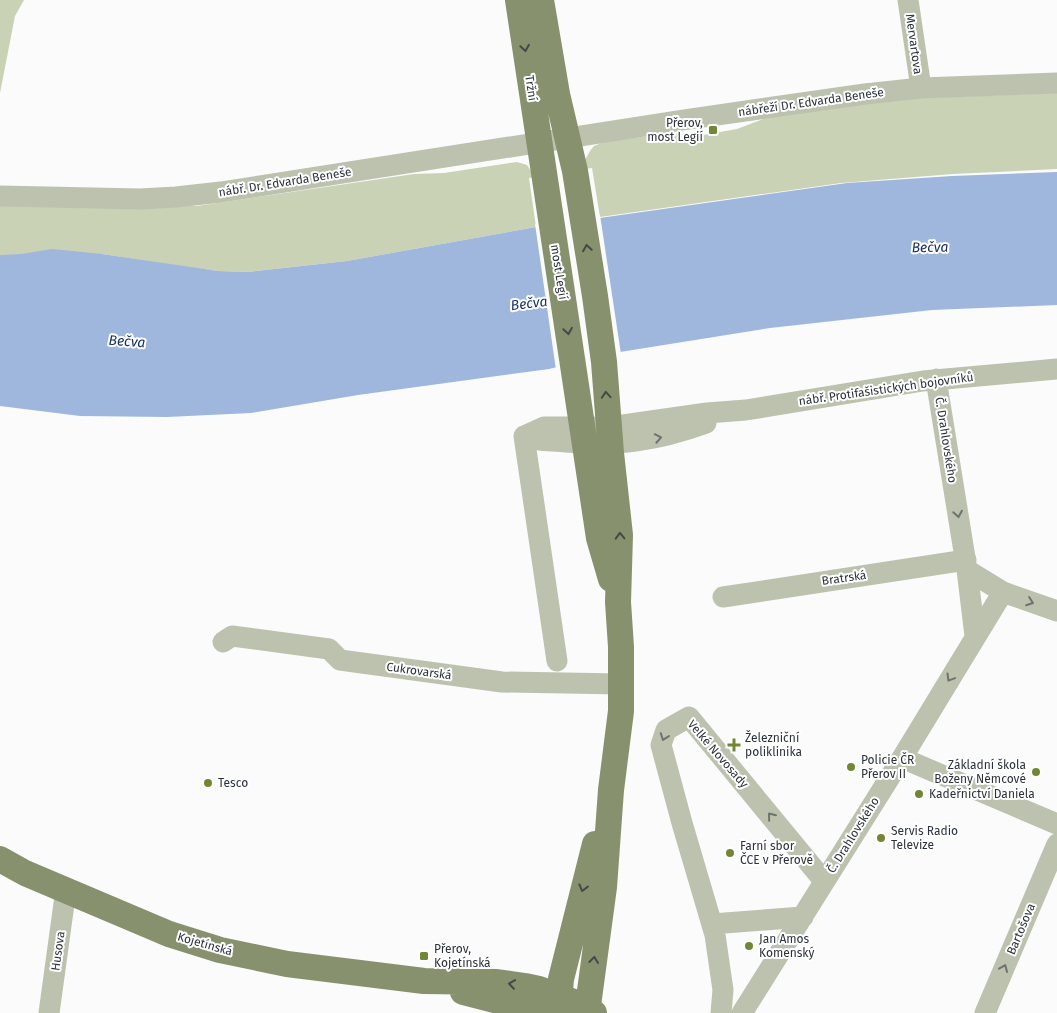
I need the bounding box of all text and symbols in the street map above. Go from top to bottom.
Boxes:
street label: Mervartova [903,13,925,75]
one-way arrow [519,45,530,53]
street label: Tržní [522,74,540,102]
street label: nábřeží Dr. Edvarda Beneše [737,85,885,119]
place label: Přerov, most Legií [647,116,704,144]
marker: Přerov, most Legií [707,124,719,136]
street label: nábř. Dr. Edvarda Beneše [218,165,352,199]
water label: Bečva [911,239,949,256]
street label: most Legií [548,243,570,301]
one-way arrow [583,243,593,252]
water label: Bečva [510,293,548,314]
one-way arrow [562,327,573,335]
water label: Bečva [108,332,146,351]
street label: nábř. Protifašistických bojovníků [798,370,974,408]
one-way arrow [601,391,612,399]
street label: Č. Drahlovského [932,396,961,484]
one-way arrow [654,433,663,443]
one-way arrow [953,509,963,518]
one-way arrow [614,532,625,540]
street label: Bratrská [821,568,867,588]
one-way arrow [1025,596,1034,606]
street label: Cukrovarská [386,659,452,683]
one-way arrow [947,673,957,682]
street label: Velké Novosady [685,717,751,791]
place label: Železniční poliklinika [745,730,802,759]
one-way arrow [660,732,670,741]
marker: Železniční poliklinika [727,738,741,752]
place label: Policie ČR Přerov II [861,752,914,781]
place label: Základní škola Boženy Němcové [934,758,1026,786]
marker: Policie ČR Přerov II [845,761,857,773]
marker: Základní škola Boženy Němcové [1030,766,1042,778]
place label: Tesco [218,776,248,790]
marker: Tesco [202,777,214,789]
place label: Kadeřnictví Daniela [929,787,1035,801]
marker: Kadeřnictví Daniela [913,788,925,800]
street label: Č. Drahlovského [823,794,882,875]
one-way arrow [767,813,776,822]
place label: Servis Radio Televize [891,824,958,852]
marker: Servis Radio Televize [875,832,887,844]
place label: Farní sbor ČCE v Přerově [740,839,813,867]
marker: Farní sbor ČCE v Přerově [724,847,736,859]
one-way arrow [579,883,589,891]
street label: Bartošova [1004,901,1038,957]
street label: Kojetínská [176,929,234,959]
street label: Husova [48,930,68,972]
place label: Jan Amos Komenský [759,932,815,960]
marker: Jan Amos Komenský [743,940,755,952]
place label: Přerov, Kojetínská [434,942,491,970]
marker: Přerov, Kojetínská [418,950,430,962]
one-way arrow [589,956,599,964]
one-way arrow [998,964,1009,973]
one-way arrow [508,979,516,990]

